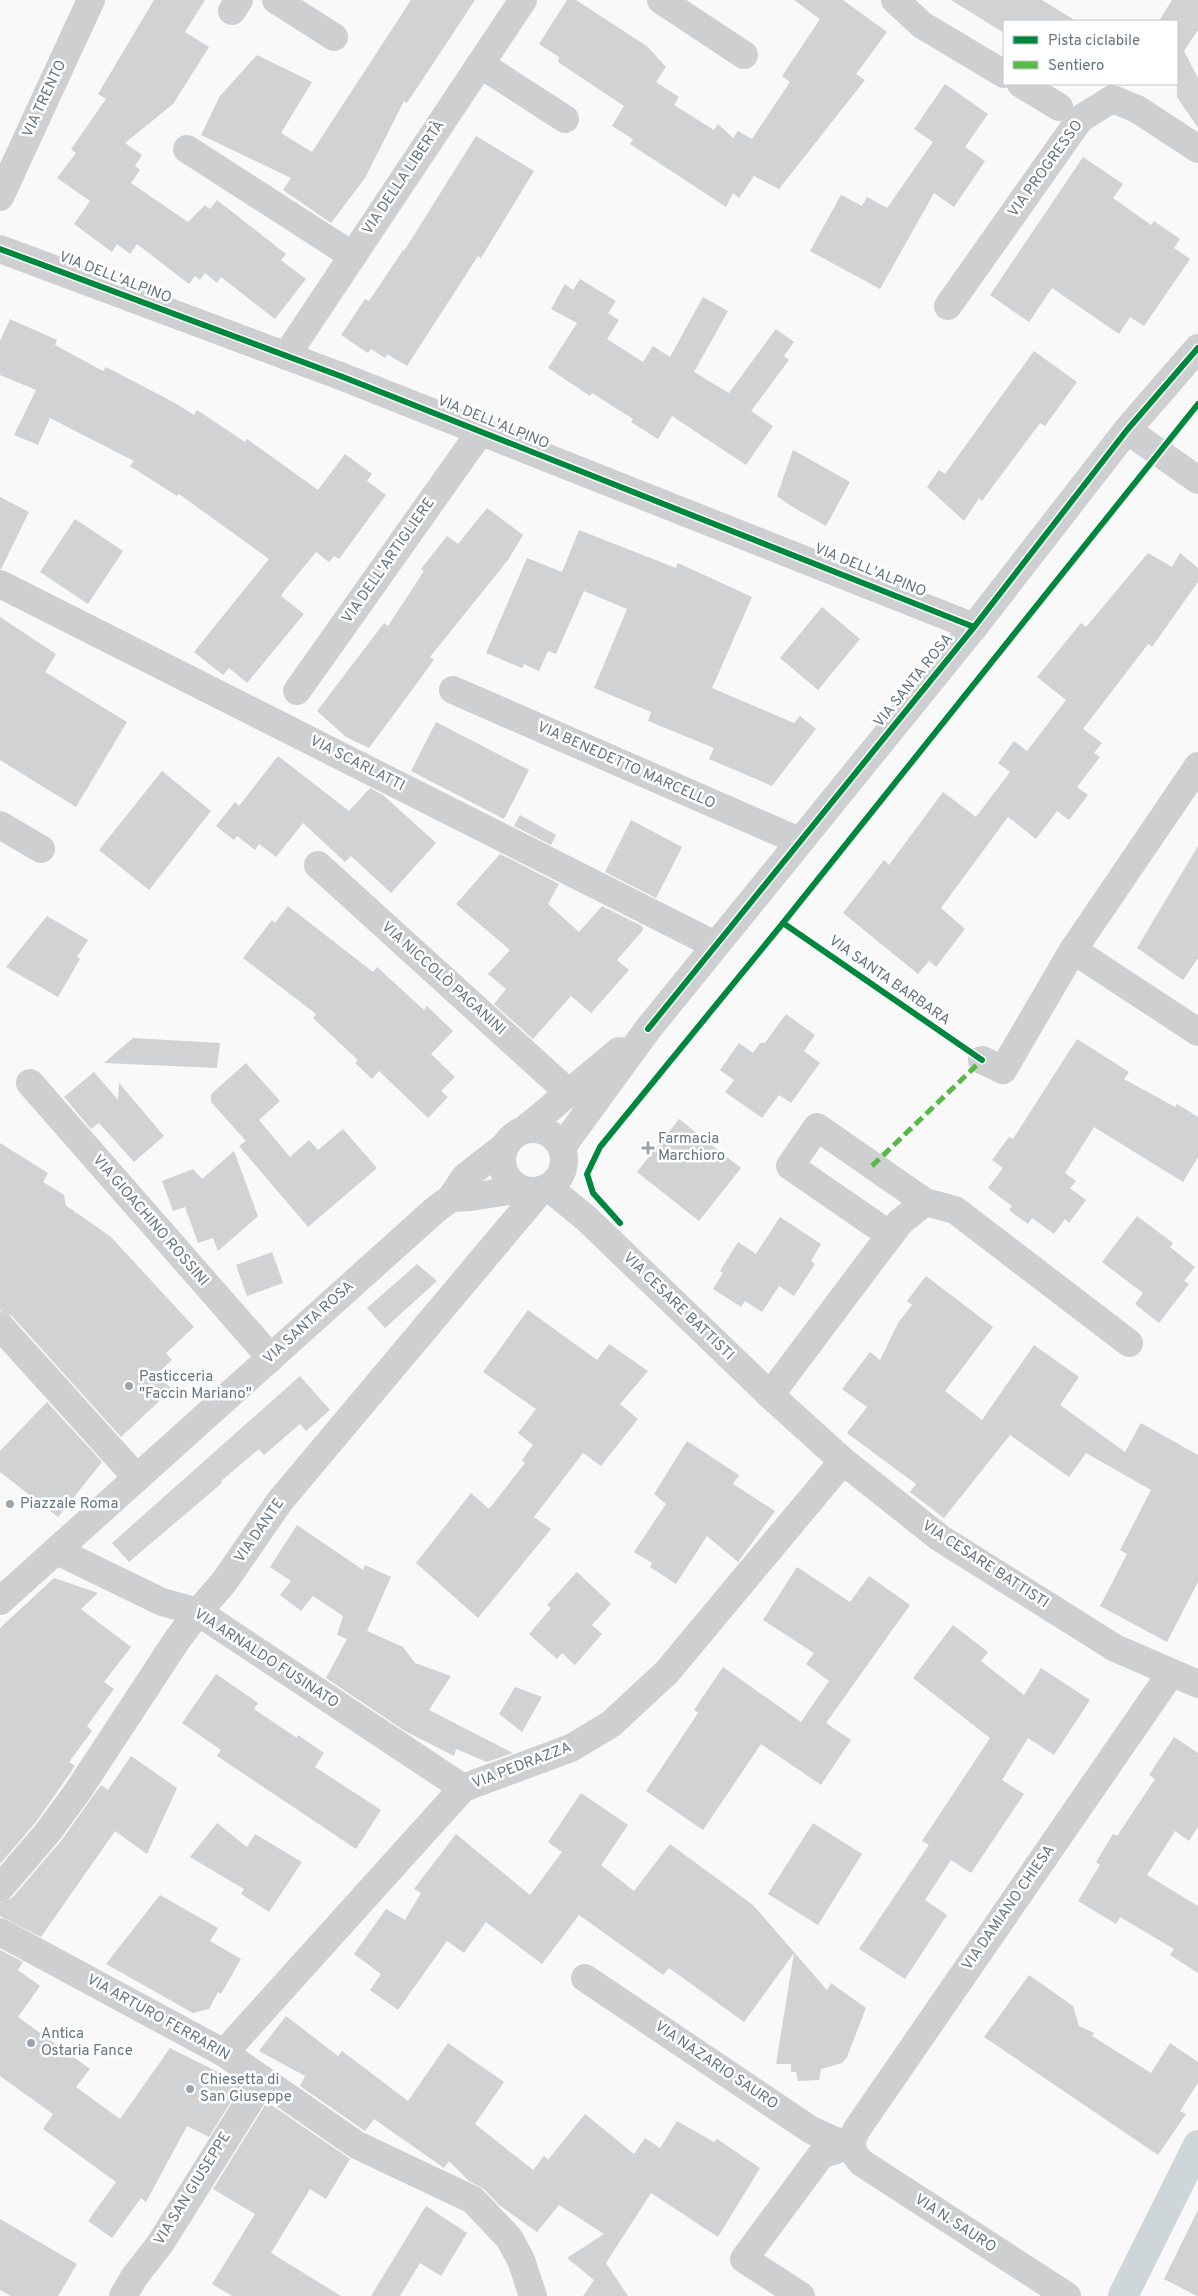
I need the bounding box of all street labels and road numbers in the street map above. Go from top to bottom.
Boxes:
street label: VIA TRENTO [19,57,71,141]
street label: VIA DELLA LIBERTÀ [358,117,449,239]
street label: VIA PROGRESSO [1004,117,1088,221]
street label: VIA DELL'ALPINO [56,248,174,308]
street label: VIA DELL'ALPINO [434,392,552,454]
street label: VIA DELL'ARTIGLIERE [338,494,440,628]
street label: VIA DELL'ALPINO [811,540,929,602]
street label: VIA SANTA ROSA [870,630,958,732]
street label: VIA BENEDETTO MARCELLO [534,718,718,814]
street label: VIA SCARLATTI [306,732,408,796]
street label: VIA NICCOLÒ PAGANINI [377,917,511,1040]
street label: VIA SANTA BARBARA [824,932,954,1030]
street label: VIA GIOACHINO ROSSINI [88,1151,212,1291]
street label: VIA CESARE BATTISTI [618,1249,738,1365]
street label: VIA SANTA ROSA [260,1277,358,1369]
street label: VIA DANTE [231,1495,289,1567]
street label: VIA CESARE BATTISTI [918,1517,1052,1613]
street label: VIA ARNALDO FUSINATO [190,1605,342,1713]
street label: VIA PEDRAZZA [470,1738,574,1794]
street label: VIA DAMIANO CHIESA [959,1842,1059,1974]
street label: VIA ARTURO FERRARIN [83,1971,233,2065]
street label: VIA NAZARIO SAURO [651,2018,781,2114]
street label: VIA SAN GIUSEPPE [150,2129,236,2249]
street label: VIA N. SAURO [911,2191,999,2257]

